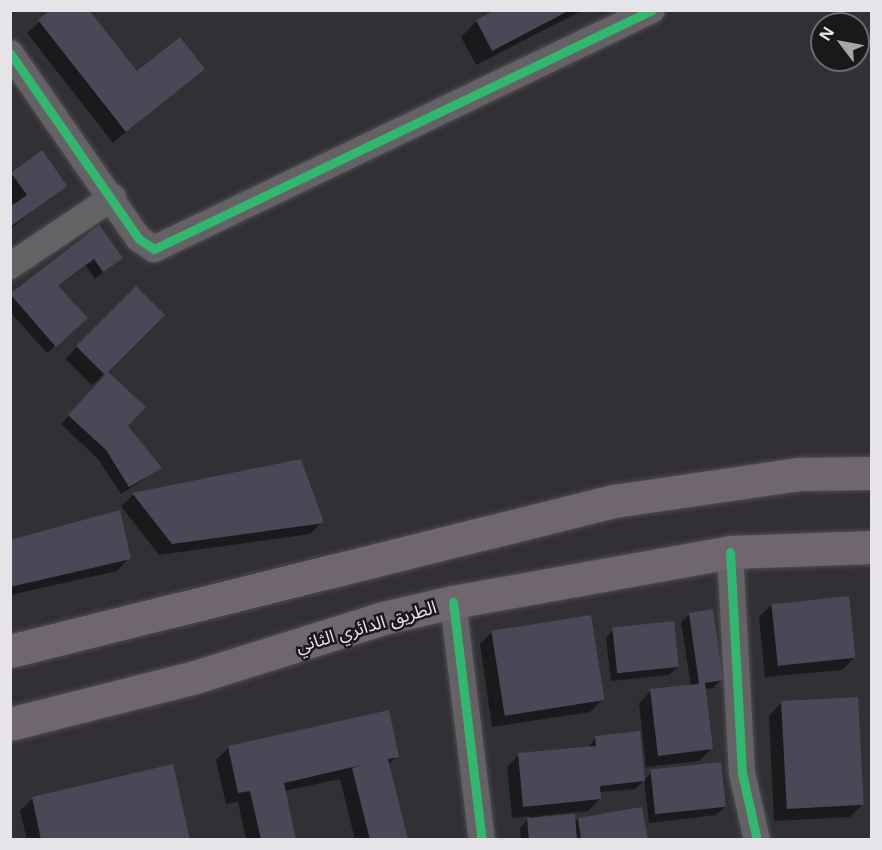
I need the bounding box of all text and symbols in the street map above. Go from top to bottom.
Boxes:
north arrow [810,12,870,72]
text: N [814,22,839,45]
street label: الطريق الدائري الثاني [293,596,439,656]

